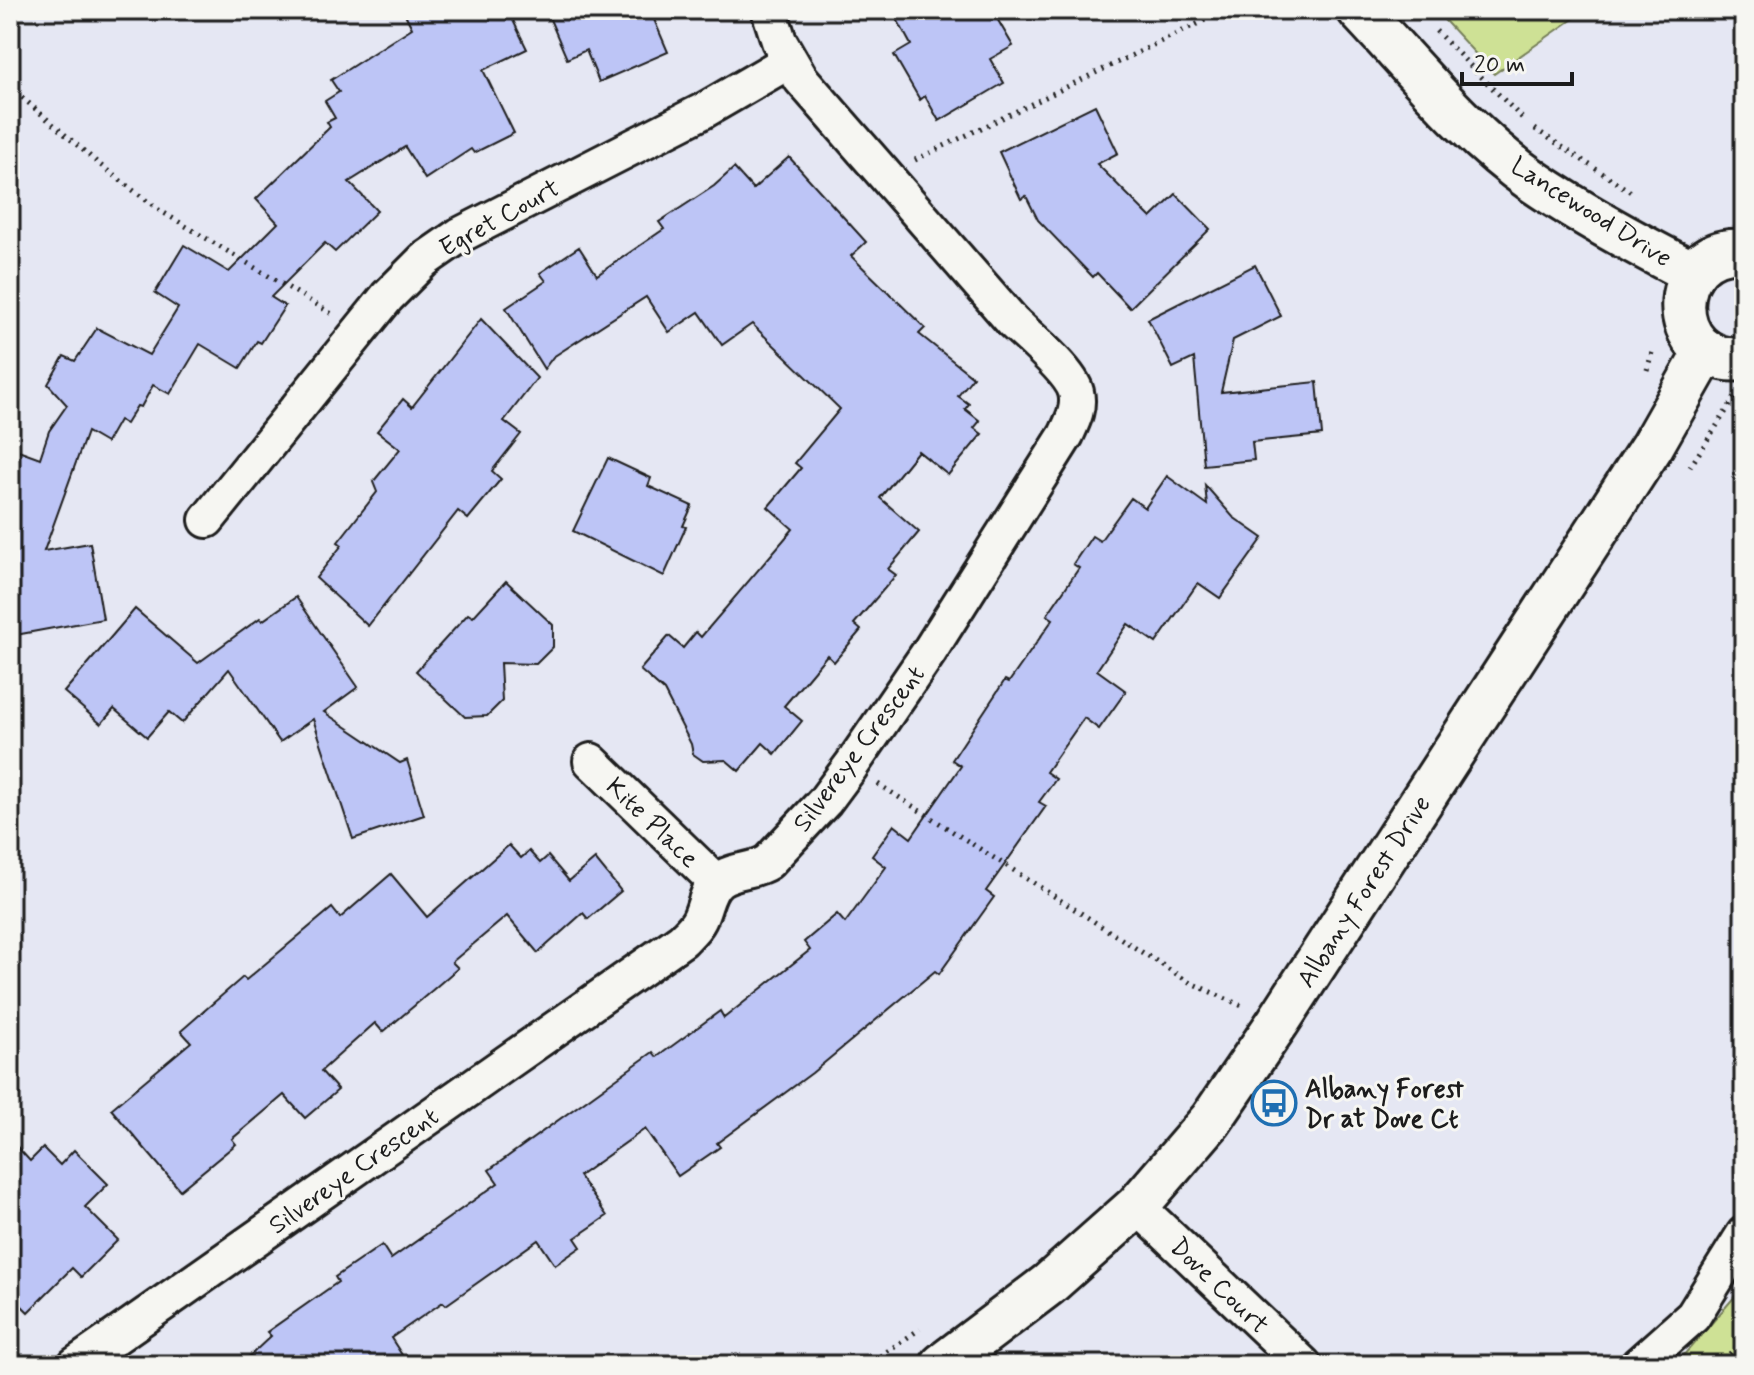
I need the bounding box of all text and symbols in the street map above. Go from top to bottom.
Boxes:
scale bar [1462,36,1572,86]
text: 20 m [1474,50,1525,81]
street label: Lancewood Drive [1504,150,1678,276]
street label: Egret Court [434,172,566,266]
street label: Silvereye Crescent [786,659,933,839]
street label: Kite Place [598,771,705,876]
street label: Albany Forest Drive [1290,789,1440,995]
place label: Albany Forest Dr at Dove Ct [1305,1073,1465,1137]
bus stop icon: Albany Forest Dr at Dove Ct [1250,1079,1298,1127]
street label: Silvereye Crescent [262,1100,446,1243]
street label: Dove Court [1162,1231,1275,1342]

